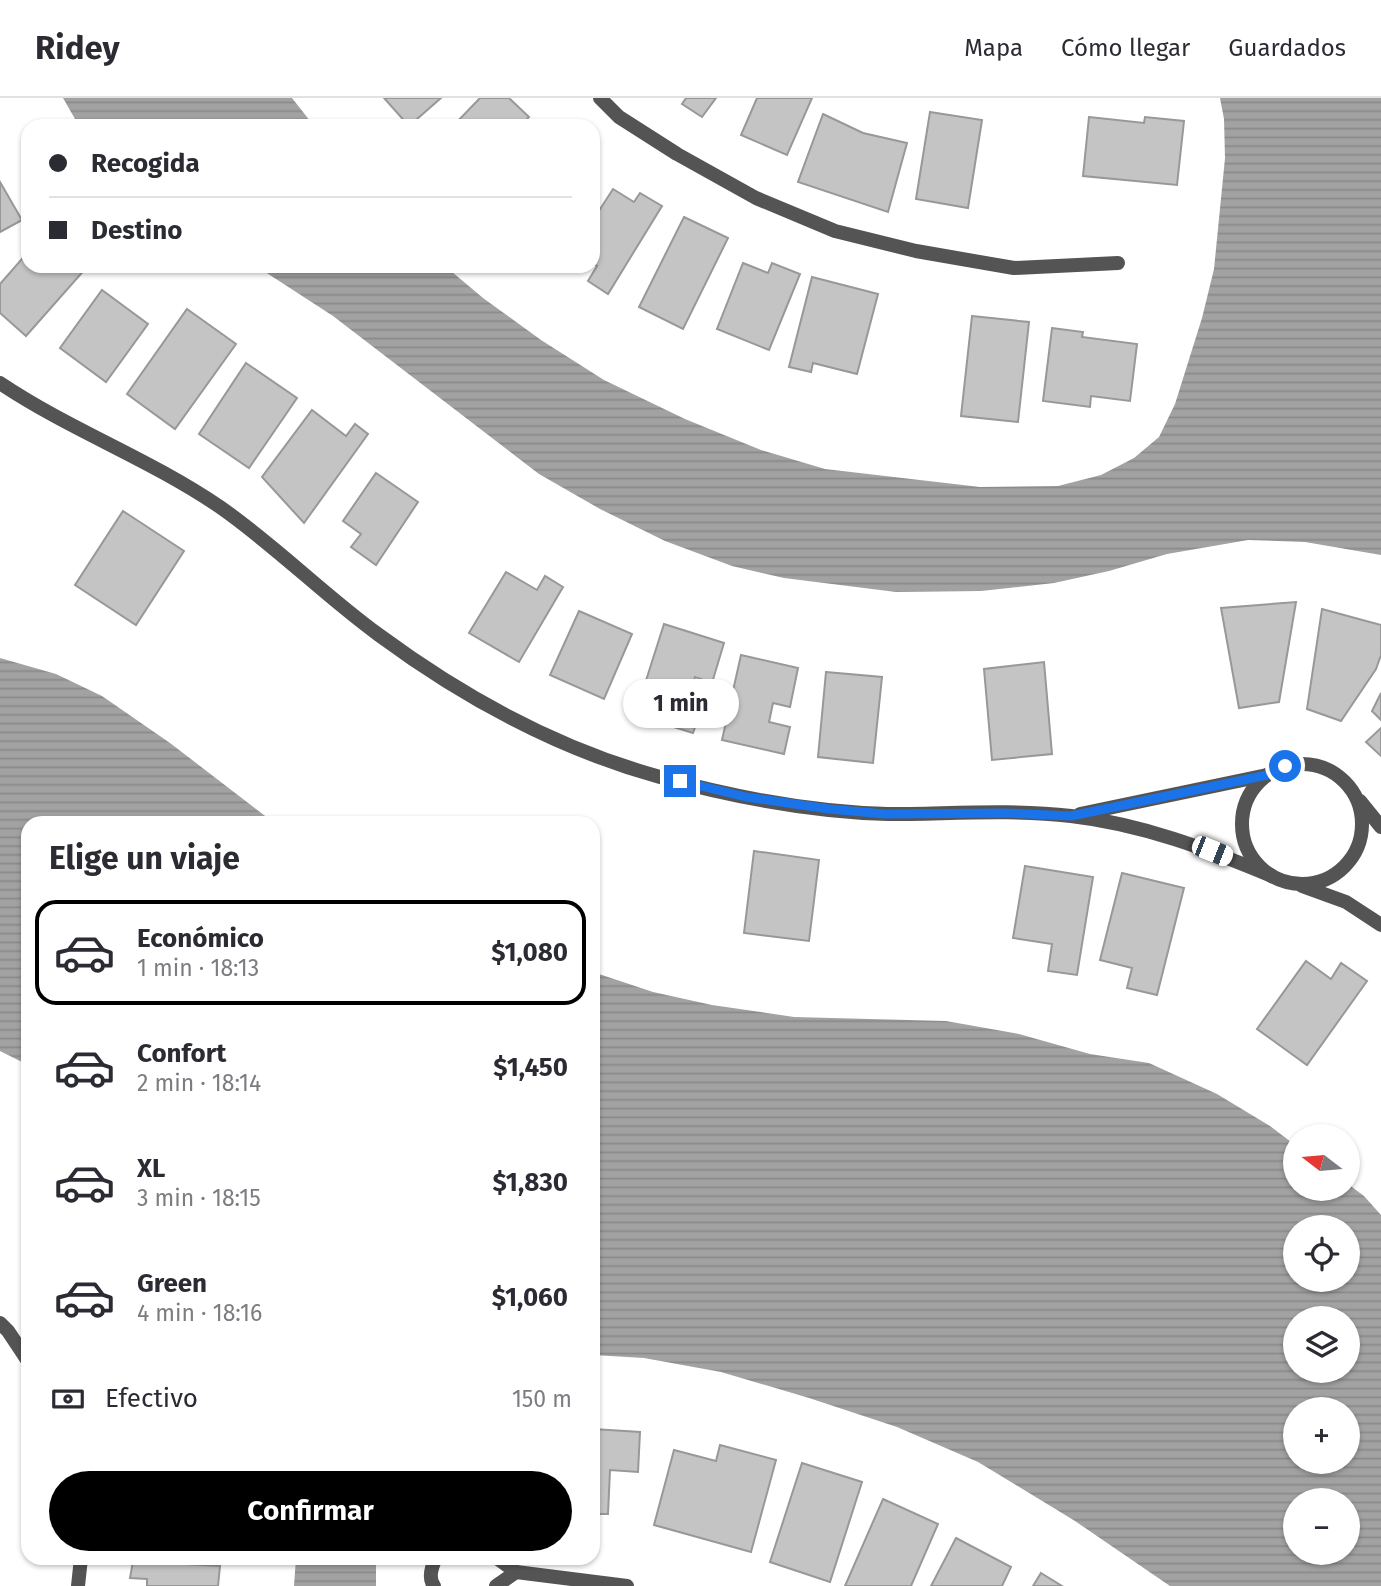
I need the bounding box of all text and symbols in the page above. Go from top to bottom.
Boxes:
text: Ridey [35,28,120,68]
text: Mapa [964,34,1023,62]
text: Cómo llegar [1061,34,1190,62]
text: Guardados [1228,34,1346,62]
text: Recogida [91,148,200,179]
text: Destino [91,215,182,246]
callout: 1 min [622,680,738,728]
text: 1 min [653,689,709,717]
route start [1269,750,1301,782]
route end [664,765,696,797]
car [1189,833,1236,869]
text: Elige un viaje [49,839,240,877]
icon: car [53,921,116,984]
text: Económico [137,923,264,954]
text: $1,080 [491,937,568,968]
text: 1 min · 18:13 [137,954,259,982]
icon: car [53,1036,116,1099]
text: Confort [137,1038,226,1069]
text: $1,450 [493,1052,568,1083]
text: 2 min · 18:14 [137,1069,261,1097]
north arrow [1283,1124,1360,1200]
map controls [1283,1124,1360,1565]
icon: car [53,1151,116,1214]
text: XL [137,1153,165,1184]
text: $1,830 [493,1167,568,1198]
text: 3 min · 18:15 [137,1184,261,1212]
button: locate [1283,1215,1360,1292]
icon: car [53,1266,116,1329]
text: Green [137,1268,207,1299]
text: $1,060 [492,1282,568,1313]
text: 4 min · 18:16 [137,1299,262,1327]
button: layers [1283,1306,1360,1383]
icon: cash [49,1380,87,1418]
text: Efectivo [105,1383,198,1414]
text: 150 m [512,1385,572,1413]
button: + [1283,1397,1360,1474]
button: Confirmar [49,1471,572,1551]
button: − [1283,1488,1360,1565]

